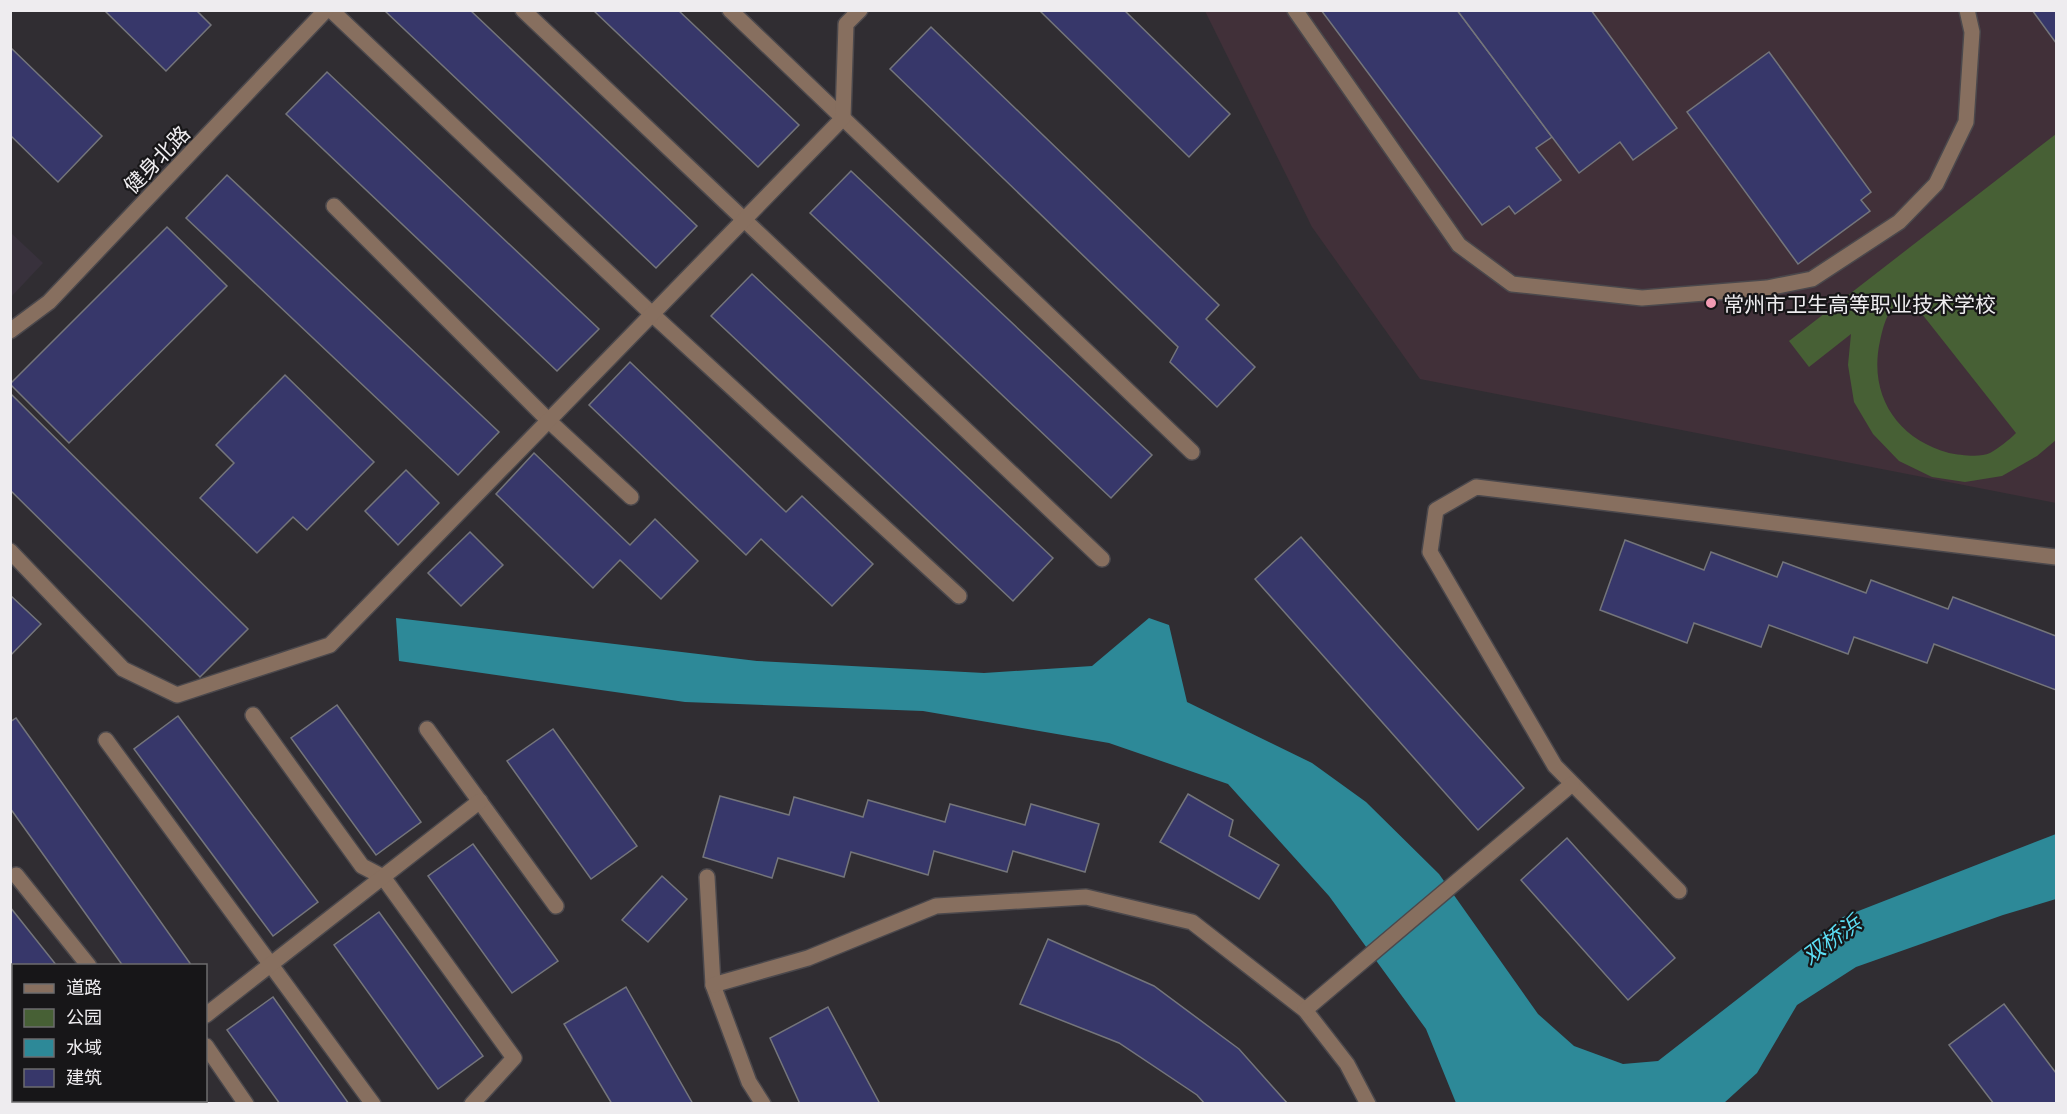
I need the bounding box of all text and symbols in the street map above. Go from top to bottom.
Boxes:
street label: 健身北路 [118,120,194,198]
place label: 常州市卫生高等职业技术学校 [1723,291,1996,316]
marker: 常州市卫生高等职业技术学校 [1704,296,1718,310]
water label: 双桥浜 [1796,908,1867,969]
legend [12,964,207,1102]
text: 道路 [66,976,102,998]
text: 公园 [66,1006,102,1028]
text: 水域 [66,1036,102,1058]
text: 建筑 [66,1066,102,1088]

